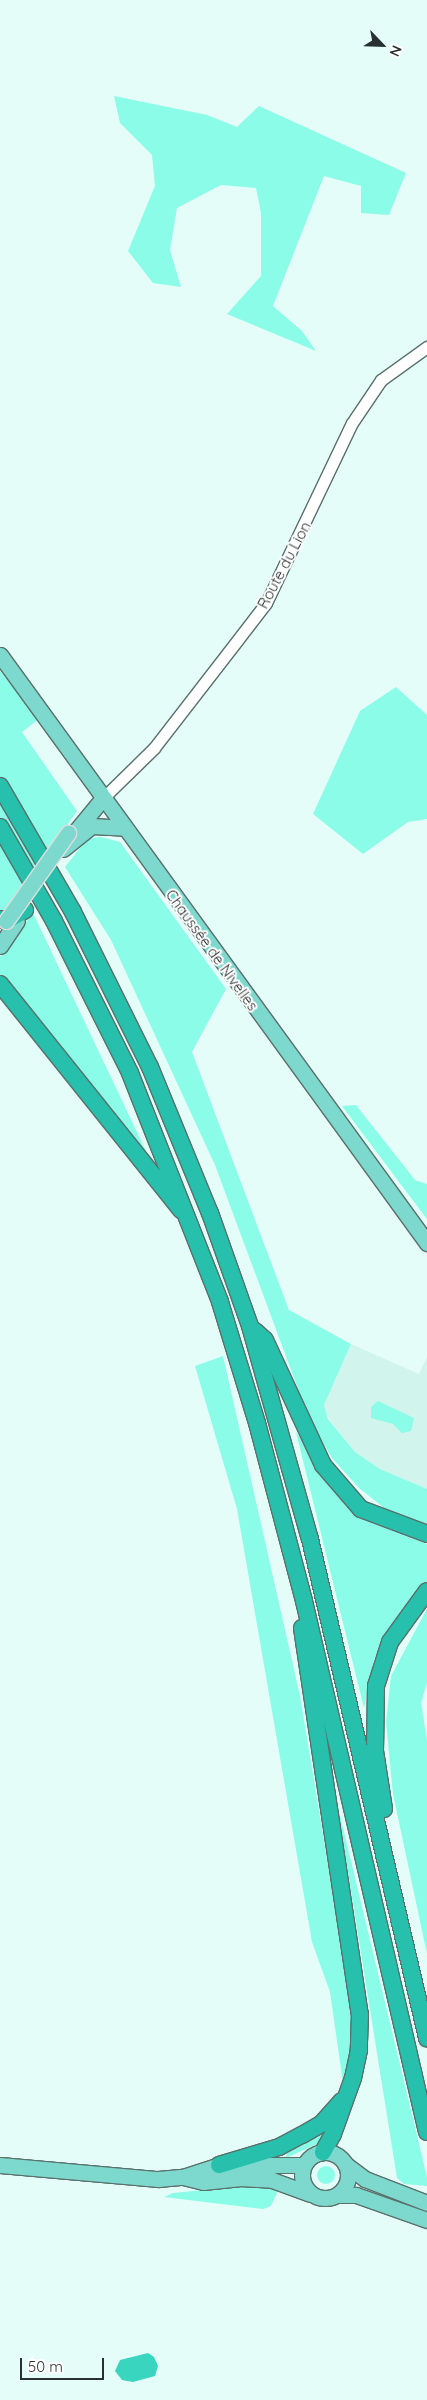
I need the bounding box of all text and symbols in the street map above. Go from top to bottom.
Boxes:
north arrow [357,20,407,70]
text: N [385,43,406,59]
street label: Route du Lion [254,518,314,612]
street label: Chaussée de Nivelles [162,886,262,1014]
scale bar [22,2348,106,2380]
text: 50 m [28,2357,63,2376]

